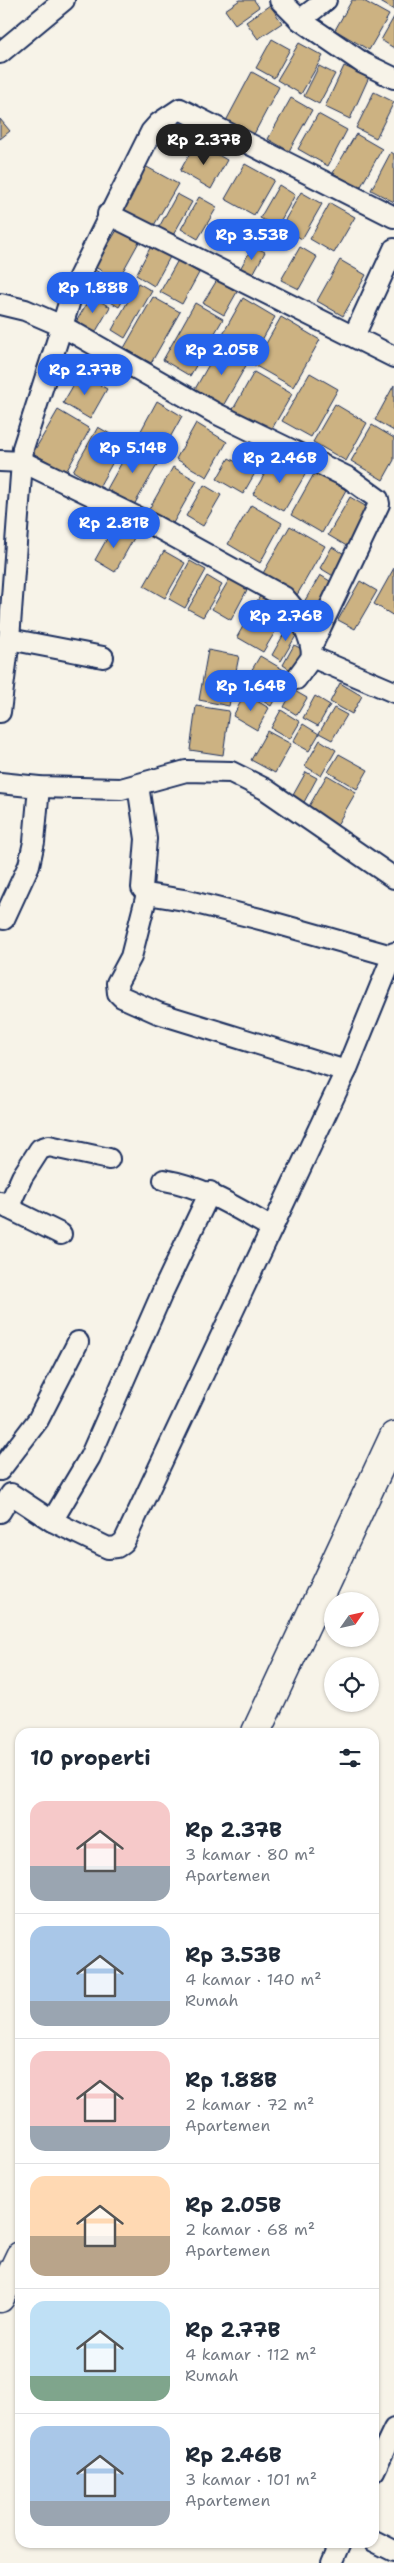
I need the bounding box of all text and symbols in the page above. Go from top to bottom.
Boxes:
pin: Rp 2.37B [152,124,256,166]
text: Rp 2.37B [167,129,241,150]
pin: Rp 3.53B [200,218,304,261]
text: Rp 3.53B [215,224,289,245]
pin: Rp 1.88B [41,272,145,314]
text: Rp 1.88B [58,277,128,298]
pin: Rp 2.05B [170,334,274,376]
text: Rp 2.05B [185,339,259,360]
pin: Rp 2.77B [33,354,137,396]
text: Rp 2.77B [49,359,121,380]
pin: Rp 5.14B [81,432,185,474]
text: Rp 5.14B [99,437,167,458]
pin: Rp 2.46B [228,442,332,484]
text: Rp 2.46B [243,447,317,468]
pin: Rp 2.81B [62,506,166,549]
text: Rp 2.81B [79,512,149,533]
pin: Rp 2.76B [234,600,338,642]
text: Rp 2.76B [250,605,323,626]
pin: Rp 1.64B [199,670,303,712]
text: Rp 1.64B [216,675,286,696]
north arrow [324,1592,379,1648]
map controls [324,1592,379,1712]
button: locate [324,1657,379,1712]
text: 10 properti [30,1744,151,1772]
icon: filters [336,1744,364,1772]
text: Rp 2.37B [185,1816,282,1844]
icon: home [70,1821,130,1881]
text: 3 kamar · 80 m² [185,1844,315,1865]
text: Apartemen [185,1865,270,1886]
text: Rp 3.53B [185,1941,281,1969]
icon: home [70,1946,130,2006]
text: 4 kamar · 140 m² [185,1969,322,1990]
text: Rumah [185,1990,239,2011]
text: Rp 1.88B [185,2066,277,2094]
icon: home [70,2071,130,2131]
text: 2 kamar · 72 m² [185,2094,314,2115]
text: Apartemen [185,2115,270,2136]
text: Rp 2.05B [185,2191,281,2219]
icon: home [70,2196,130,2256]
text: 2 kamar · 68 m² [185,2219,315,2240]
text: Apartemen [185,2240,270,2261]
text: Rp 2.77B [185,2316,280,2344]
icon: home [70,2321,130,2381]
text: 4 kamar · 112 m² [185,2344,317,2365]
text: Rumah [185,2365,239,2386]
text: Rp 2.46B [185,2441,282,2469]
icon: home [70,2446,130,2506]
text: 3 kamar · 101 m² [185,2469,317,2490]
text: Apartemen [185,2490,270,2511]

